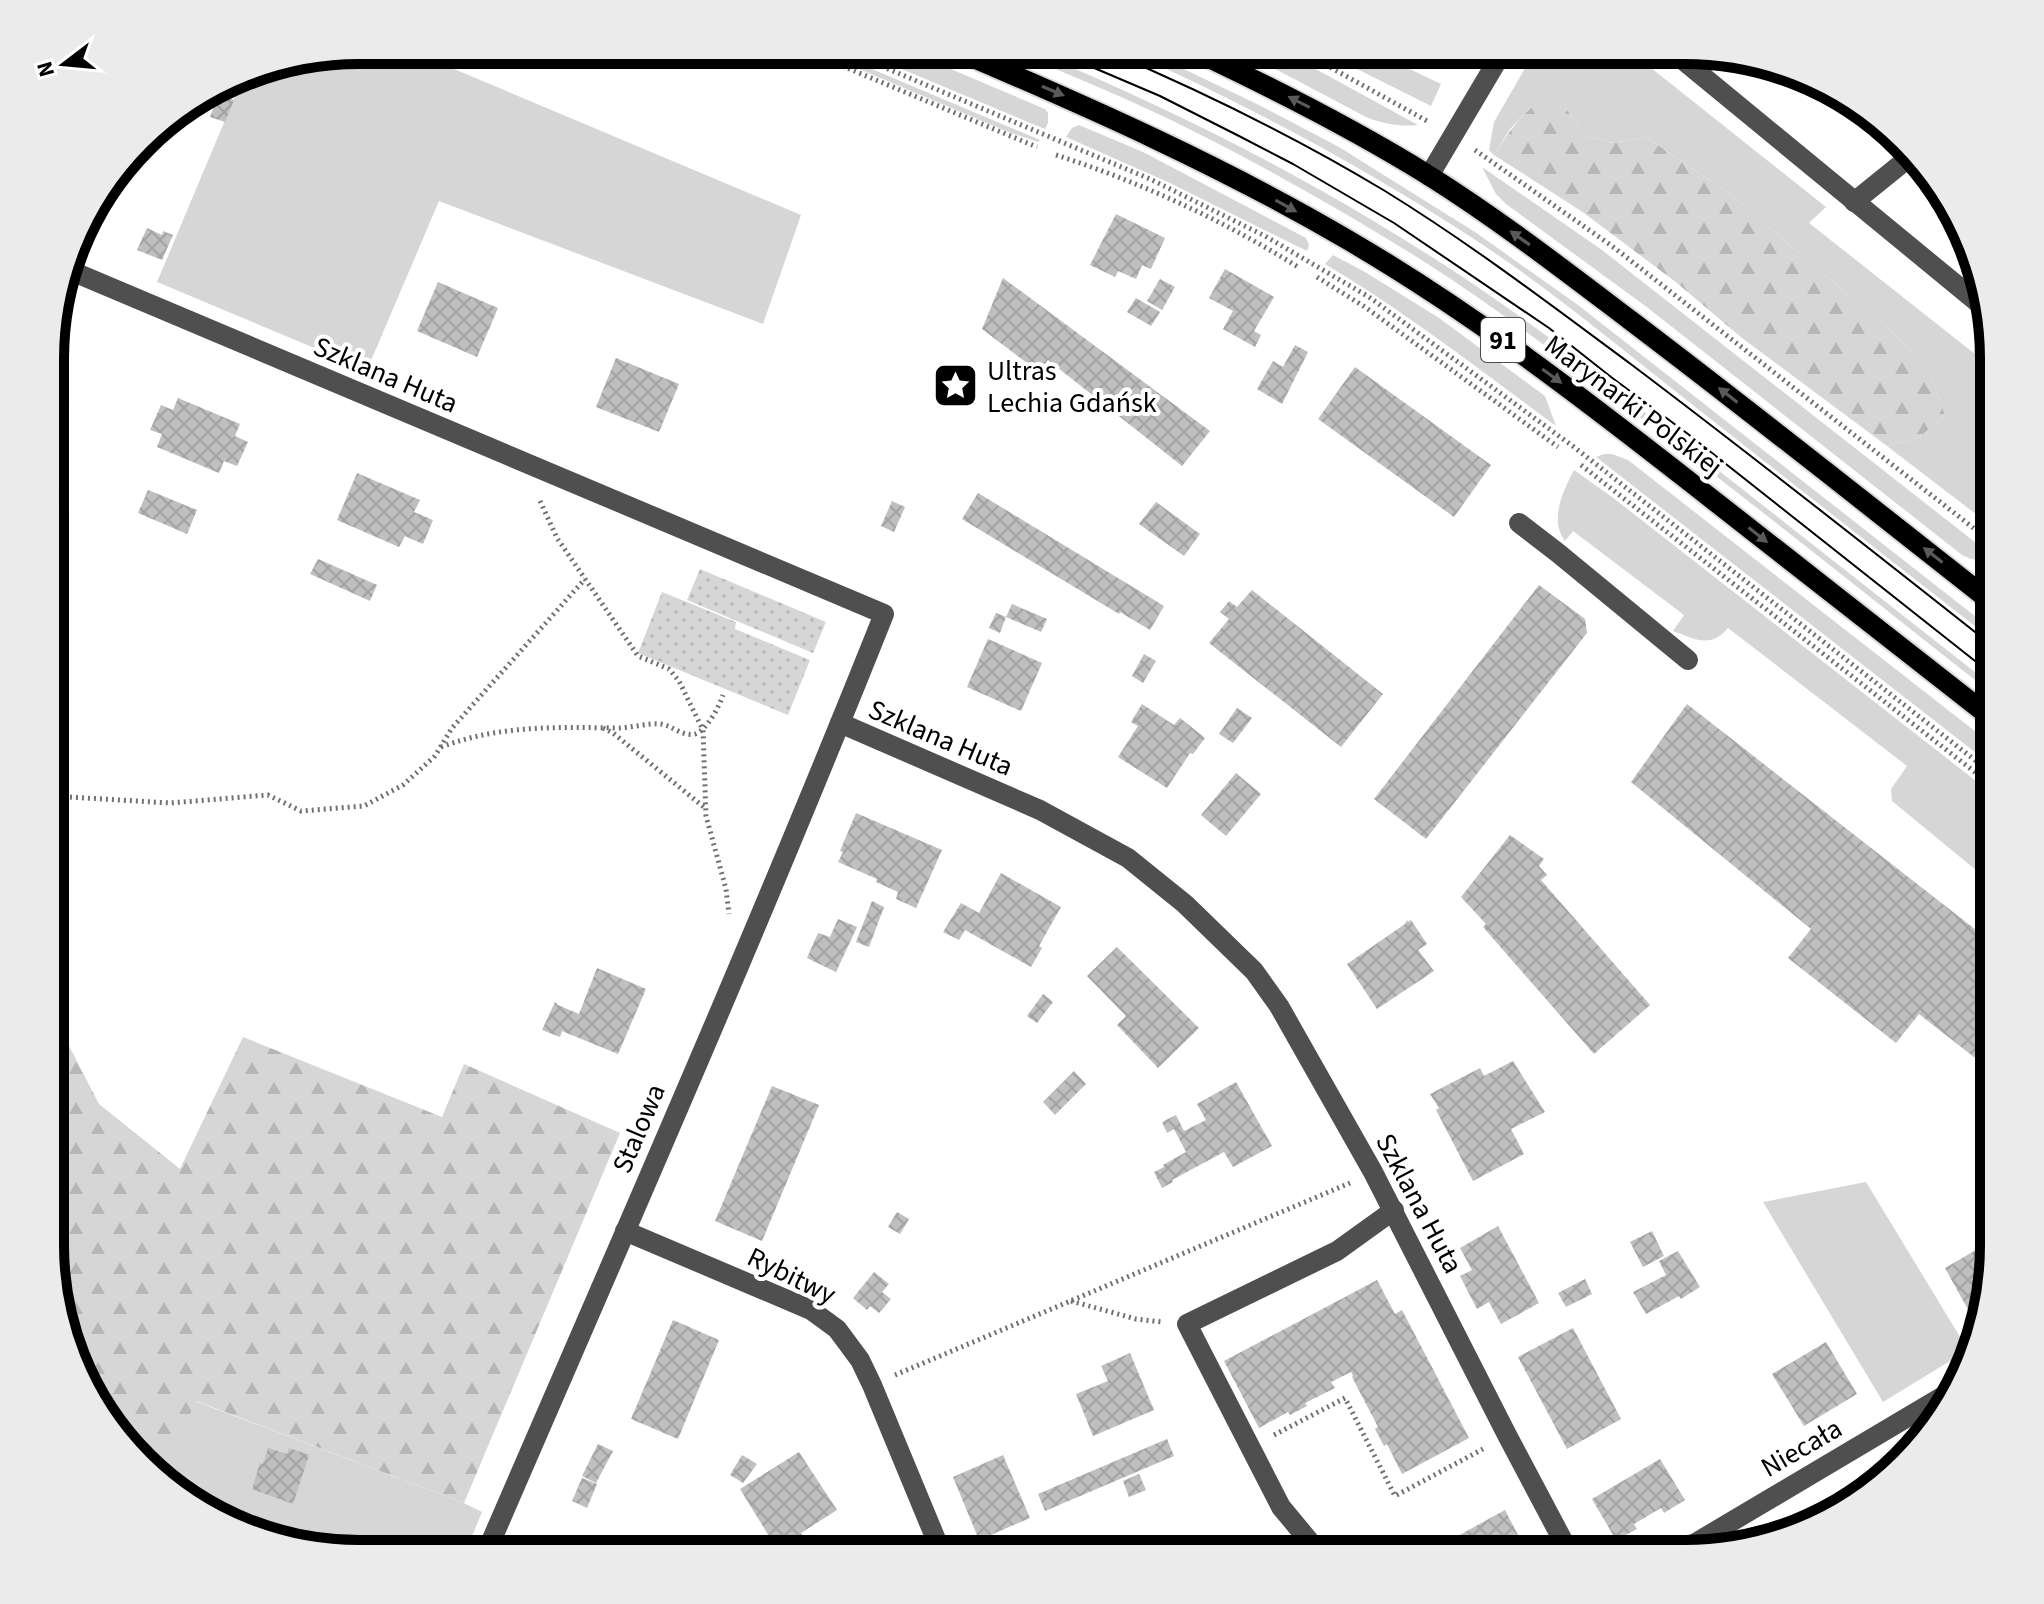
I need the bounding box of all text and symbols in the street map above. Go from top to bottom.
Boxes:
north arrow [24,24,104,104]
text: N [28,58,63,81]
one-way arrow [1041,85,1065,98]
one-way arrow [1288,95,1311,109]
one-way arrow [1275,198,1297,212]
one-way arrow [1510,231,1531,247]
road number: 91 [1481,318,1525,362]
street label: Marynarki Polskiej [1536,325,1731,486]
street label: Szklana Huta [307,327,464,423]
place label: Ultras Lechia Gdańsk [987,351,1157,423]
place icon: Ultras Lechia Gdańsk [932,362,980,410]
one-way arrow [1541,368,1562,384]
one-way arrow [1718,387,1738,403]
one-way arrow [1748,526,1768,543]
one-way arrow [1923,548,1943,564]
street label: Szklana Huta [862,690,1019,786]
street label: Stalowa [602,1078,676,1179]
street label: Szklana Huta [1365,1126,1473,1281]
street label: Rybitwy [741,1237,843,1314]
street label: Niecała [1753,1409,1850,1487]

